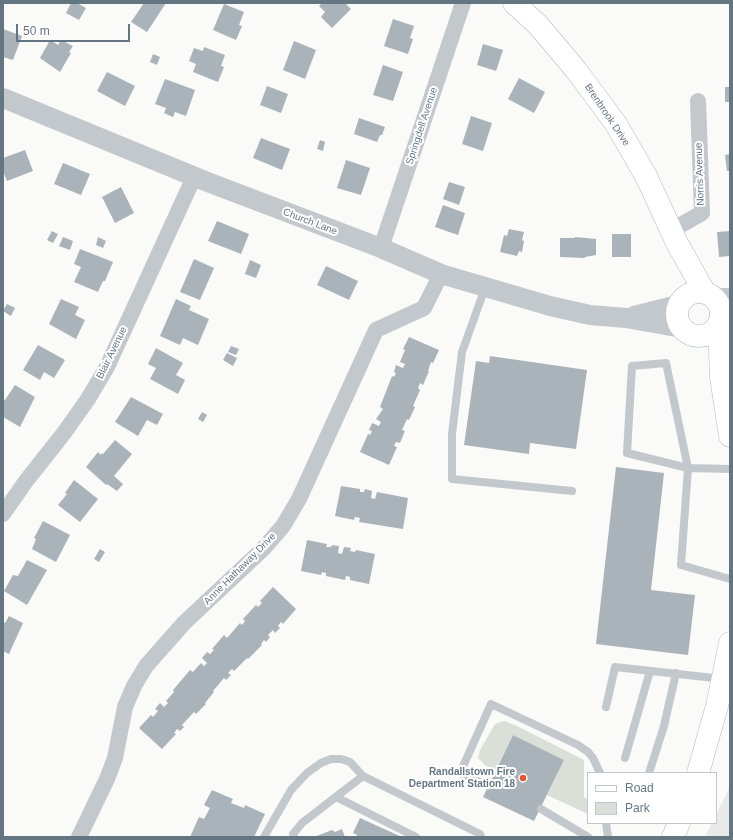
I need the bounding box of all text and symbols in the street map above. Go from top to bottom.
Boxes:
scale bar [18,16,132,42]
text: 50 m [23,24,50,38]
street label: Brenbrook Drive [582,82,632,148]
street label: Springdell Avenue [404,86,440,166]
street label: Norris Avenue [693,142,707,206]
street label: Church Lane [281,206,339,238]
street label: Blair Avenue [94,325,130,381]
street label: Anne Hathaway Drive [202,531,278,607]
place label: Randallstown Fire Department Station 18 [409,766,515,790]
legend [587,772,717,824]
marker: Randallstown Fire Department Station 18 [518,773,528,783]
text: Road [625,781,654,795]
text: Park [625,801,650,815]

